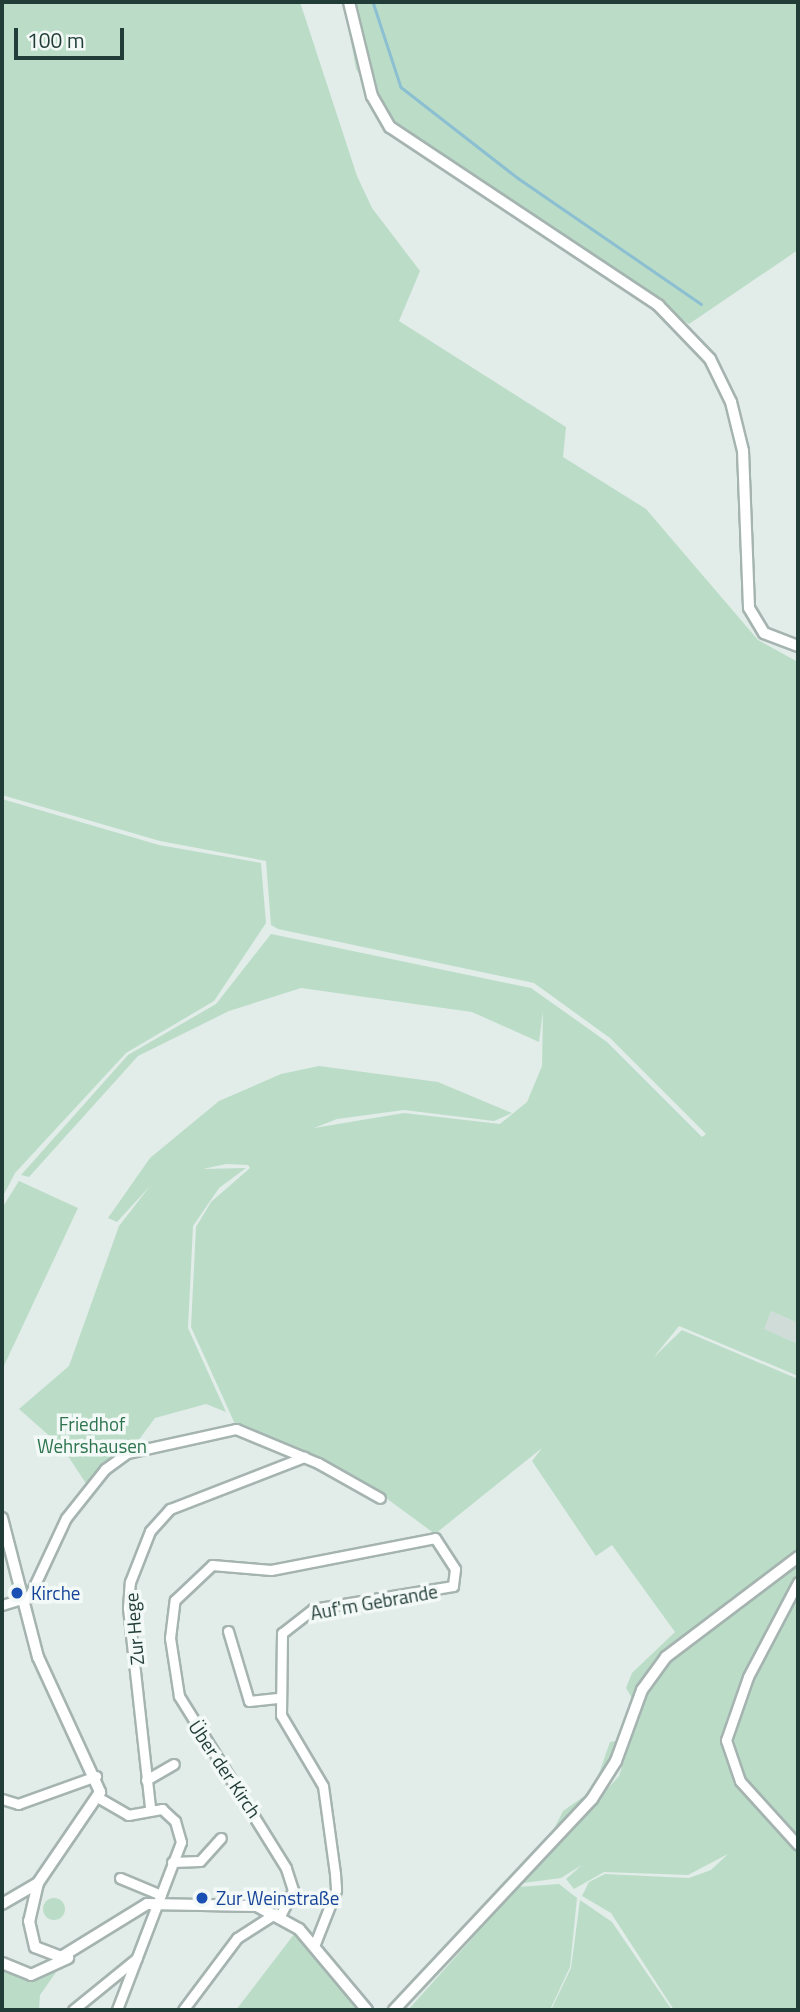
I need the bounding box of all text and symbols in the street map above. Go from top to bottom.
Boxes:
scale bar [18,14,128,58]
text: 100 m [27,24,84,56]
park label: Friedhof Wehrshausen [37,1413,147,1457]
street label: Auf'm Gebrande [309,1580,439,1624]
place label: Kirche [31,1582,80,1604]
marker: Kirche [9,1585,25,1601]
street label: Zur Hege [119,1592,149,1666]
street label: Über der Kirch [184,1716,266,1822]
place label: Zur Weinstraße [216,1887,339,1909]
marker: Zur Weinstraße [194,1890,210,1906]

